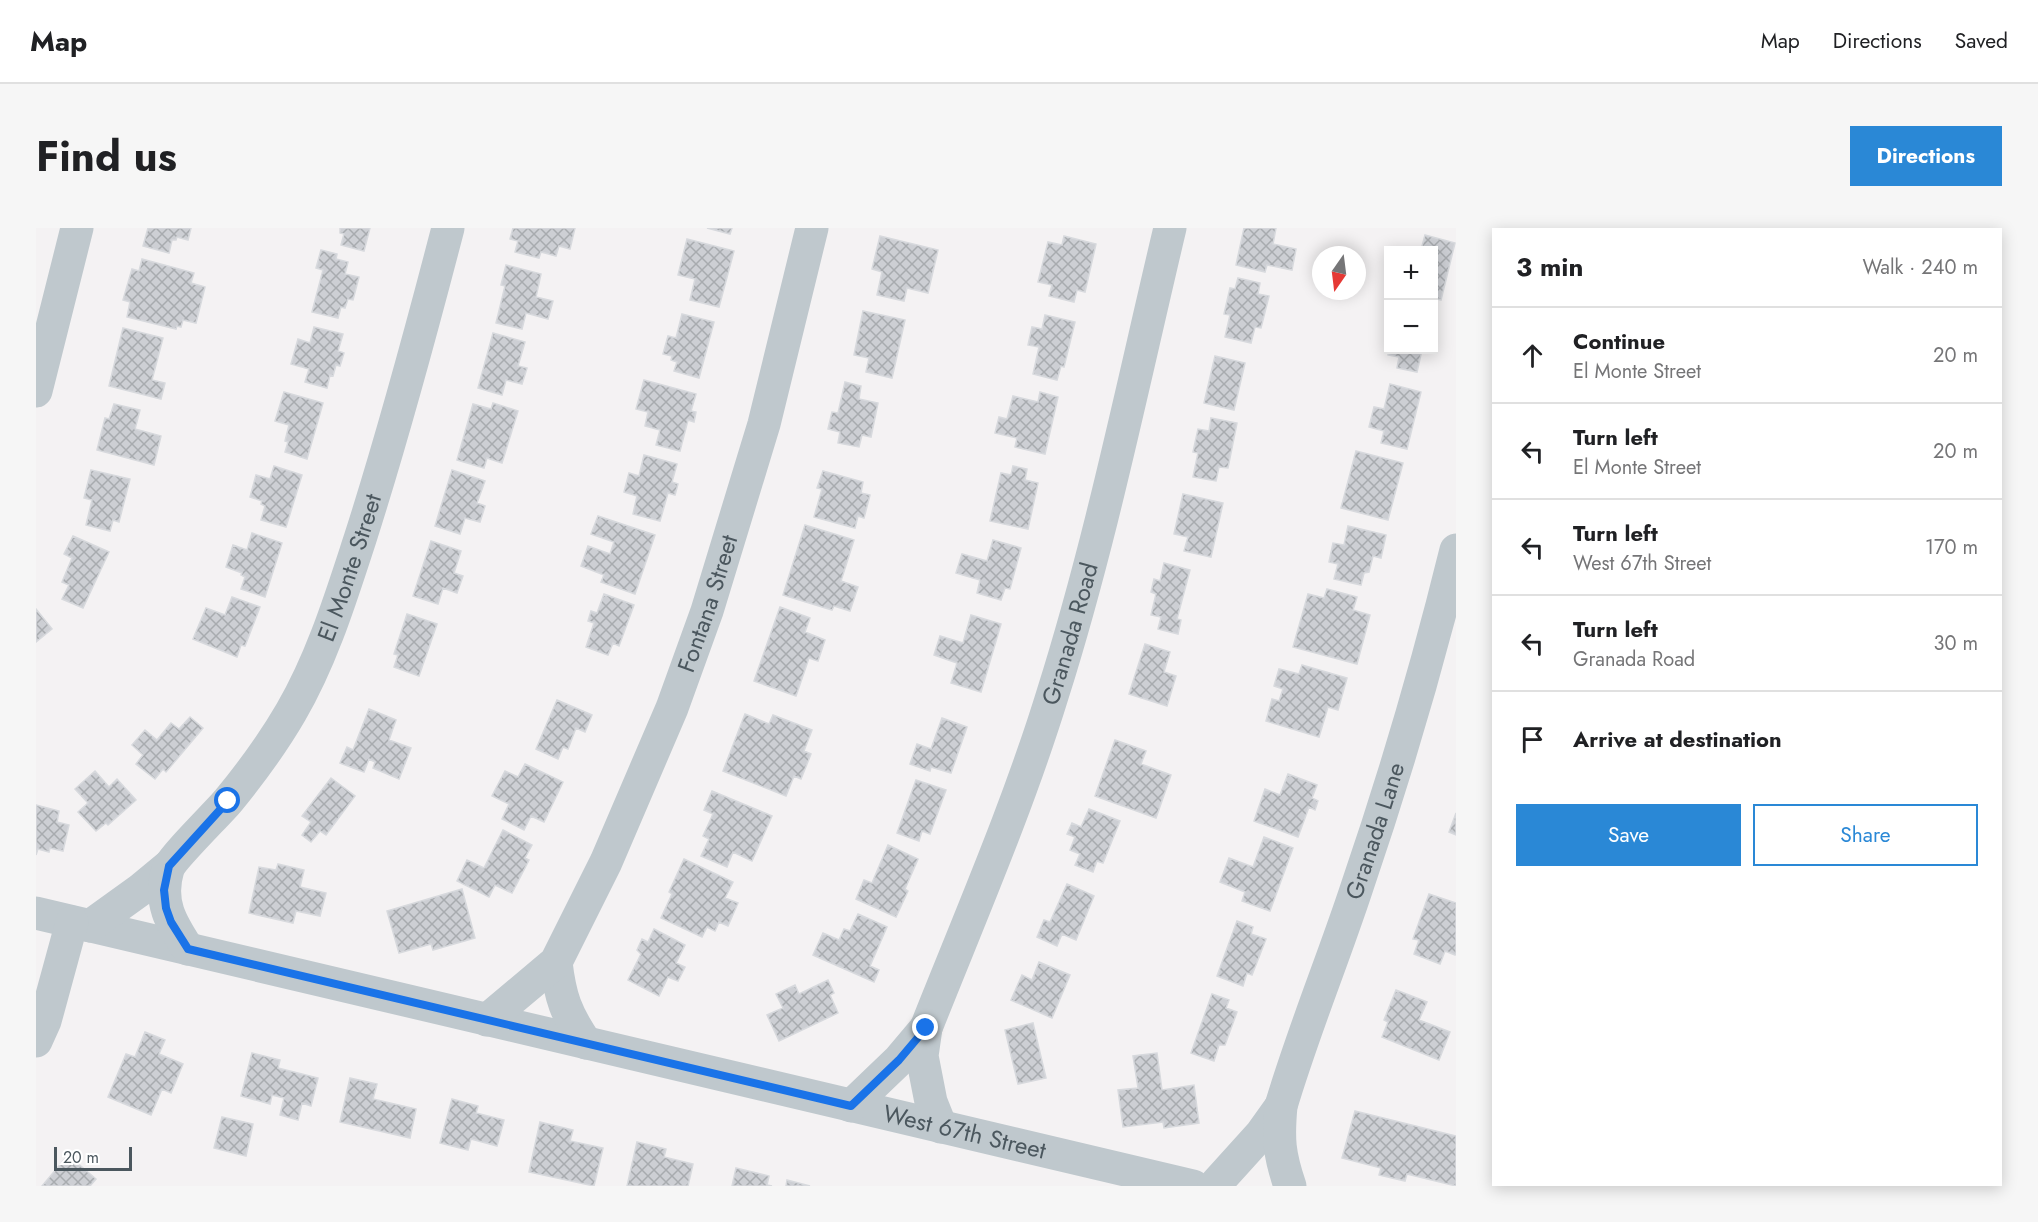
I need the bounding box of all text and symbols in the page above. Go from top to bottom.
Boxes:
text: Map [30,21,87,62]
text: Map [1761,26,1800,56]
text: Directions [1833,26,1922,56]
text: Saved [1955,26,2008,56]
text: Find us [36,126,177,187]
button: Directions [1850,126,2002,186]
north arrow [1312,246,1366,300]
map controls [1384,246,1438,354]
button: + [1384,246,1438,300]
text: 3 min [1516,248,1583,286]
text: Walk · 240 m [1863,253,1978,282]
button: − [1384,300,1438,354]
text: Continue [1573,325,1665,357]
icon: ahead [1516,339,1549,372]
text: 20 m [1933,341,1978,370]
text: El Monte Street [1573,357,1701,386]
text: Turn left [1573,421,1658,453]
icon: left [1516,435,1549,468]
text: 20 m [1933,437,1978,466]
text: El Monte Street [1573,453,1701,482]
street label: El Monte Street [308,489,390,647]
text: Turn left [1573,517,1658,549]
street label: Fontana Street [668,530,746,677]
icon: left [1516,531,1549,564]
text: 170 m [1925,533,1978,562]
text: West 67th Street [1573,549,1711,578]
street label: Granada Road [1032,559,1107,709]
text: Turn left [1573,613,1658,645]
icon: left [1516,627,1549,660]
text: 30 m [1933,629,1978,658]
text: Granada Road [1573,645,1695,674]
icon: arrive [1516,723,1549,756]
text: Arrive at destination [1573,723,1782,755]
street label: Granada Lane [1336,758,1413,904]
route start [214,787,240,813]
button: Save [1516,804,1741,866]
button: Share [1753,804,1978,866]
route end [912,1014,938,1040]
street label: West 67th Street [880,1095,1050,1168]
scale bar [54,1144,132,1172]
text: 20 m [63,1146,99,1169]

